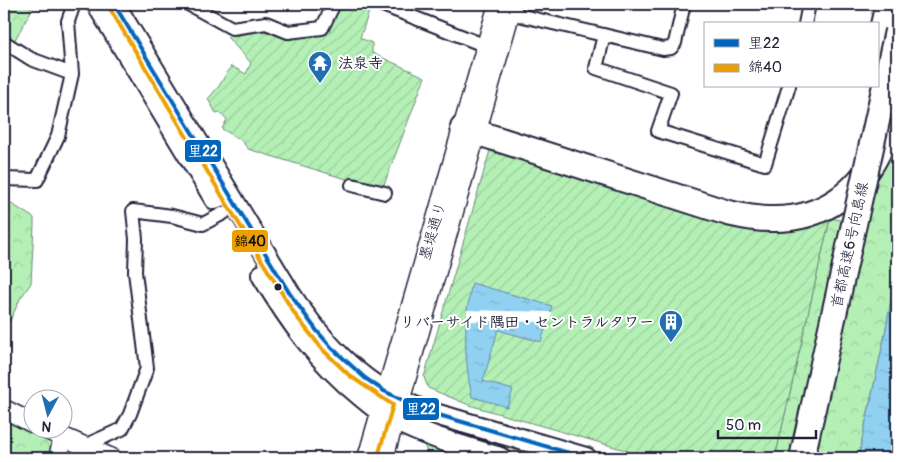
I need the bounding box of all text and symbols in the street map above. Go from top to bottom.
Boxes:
legend [704,22,878,88]
text: 里22 [748,34,780,53]
temple icon: 法泉寺 [307,50,333,84]
place label: 法泉寺 [338,54,383,73]
text: 錦40 [748,58,782,77]
line badge: 里22 [184,139,222,163]
text: 里22 [188,143,218,160]
street label: 首都高速6号向島線 [827,180,873,310]
street label: 墨堤通り [416,200,450,262]
line badge: 錦40 [231,229,269,253]
text: 錦40 [234,233,266,250]
unlabelled marker [273,282,283,292]
building icon: リバーサイド隅田・セントラルタワー [658,309,684,343]
place label: リバーサイド隅田・セントラルタワー [400,313,654,332]
north arrow [22,390,72,440]
line badge: 里22 [402,397,440,421]
text: 里22 [406,401,436,418]
scale bar [718,407,816,439]
text: 50 m [726,416,761,435]
text: N [41,417,52,435]

